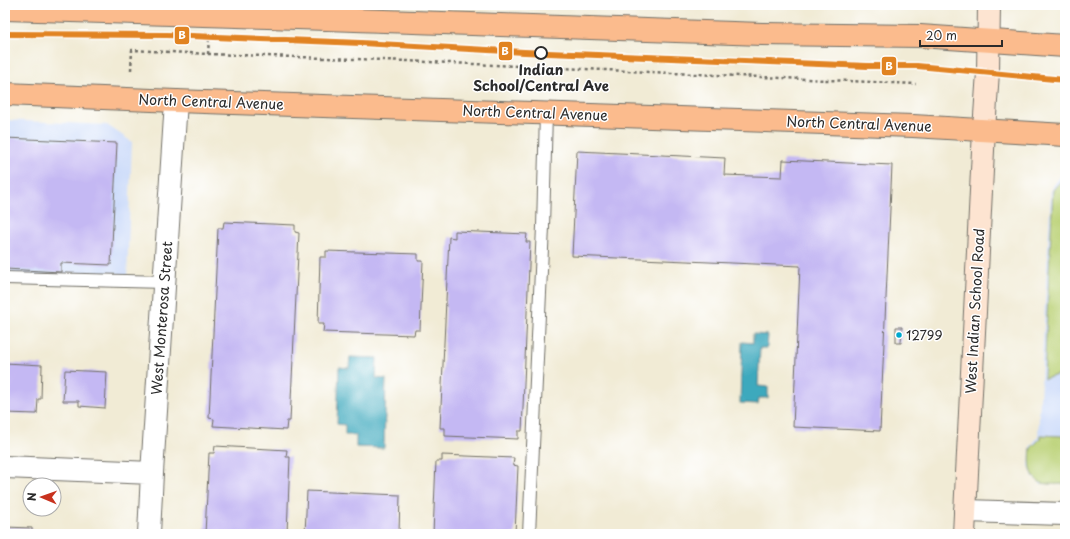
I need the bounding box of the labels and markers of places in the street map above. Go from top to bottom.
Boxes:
marker: Indian School/Central Ave [534,46,548,60]
place label: Indian School/Central Ave [473,59,609,96]
place label: 12799 [906,325,943,344]
marker: 12799 [894,330,904,340]

